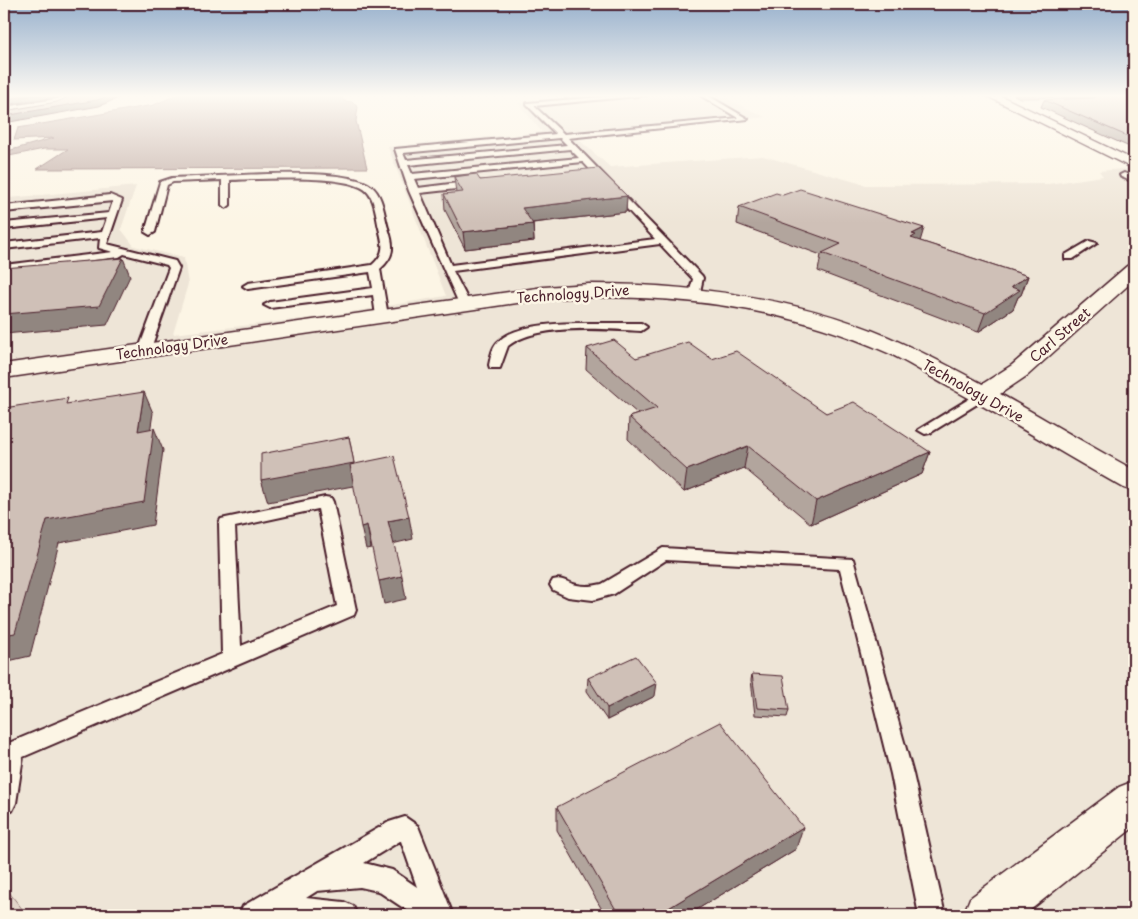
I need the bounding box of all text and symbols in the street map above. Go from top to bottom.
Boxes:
street label: Technology Drive [516,279,630,308]
street label: Carl Street [1025,302,1095,367]
street label: Technology Drive [115,328,229,365]
street label: Technology Drive [919,354,1028,427]

